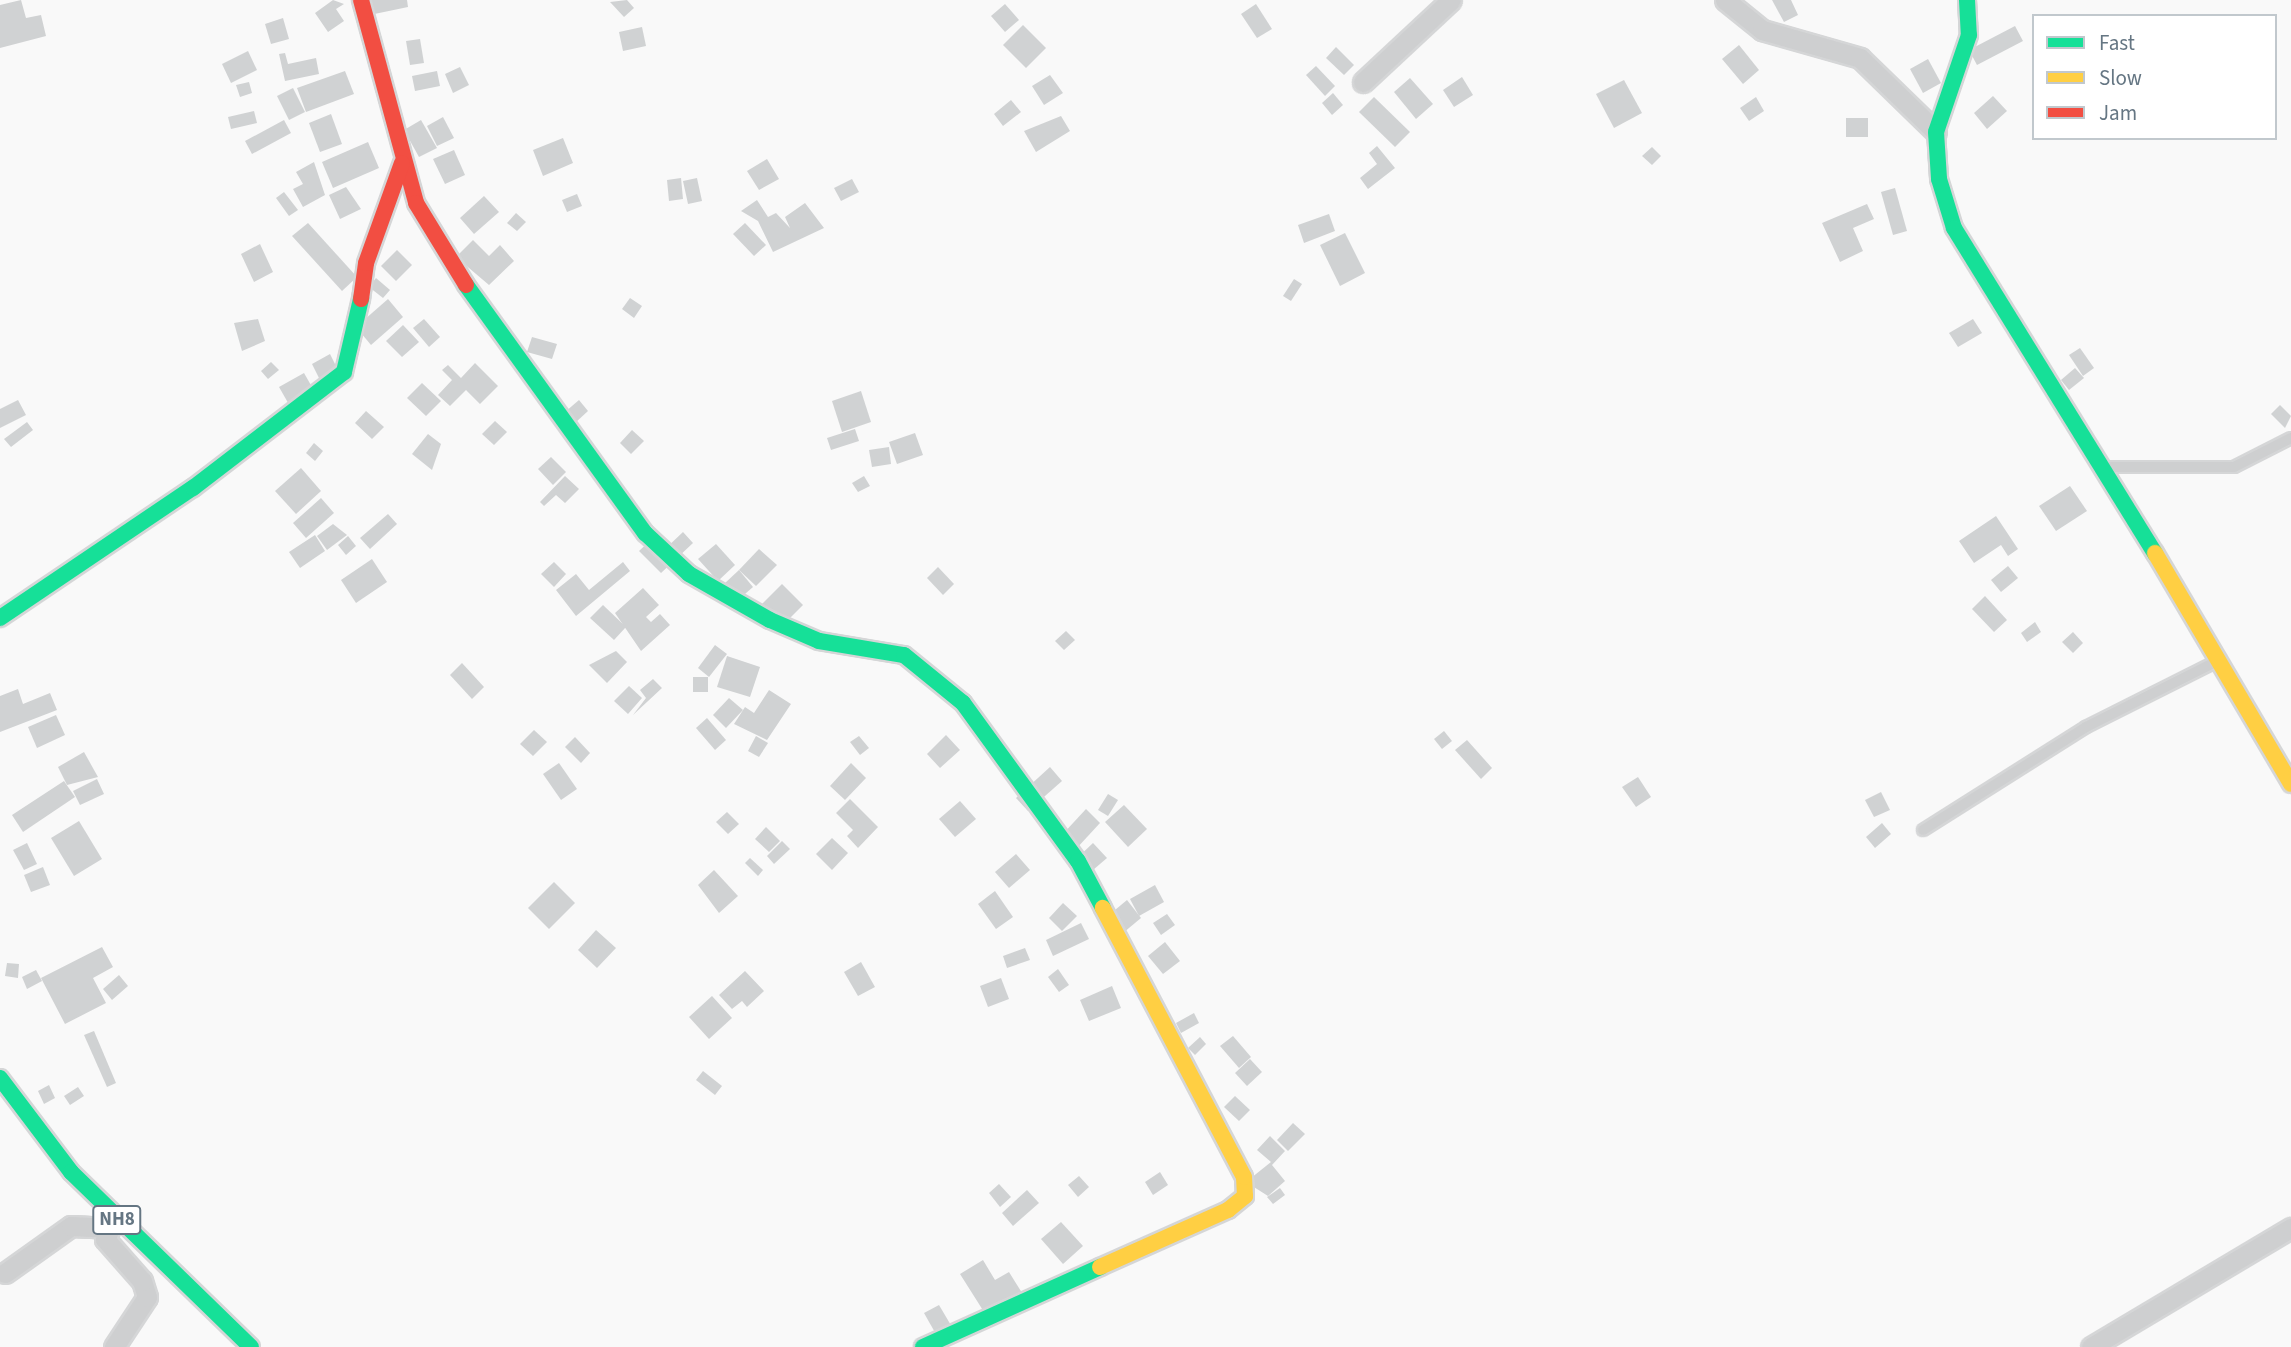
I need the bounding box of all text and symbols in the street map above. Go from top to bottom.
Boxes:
legend [2032,14,2277,140]
text: Fast [2099,28,2135,58]
text: Slow [2099,63,2142,93]
text: Jam [2099,98,2137,128]
road number: NH8 [91,1204,143,1236]

